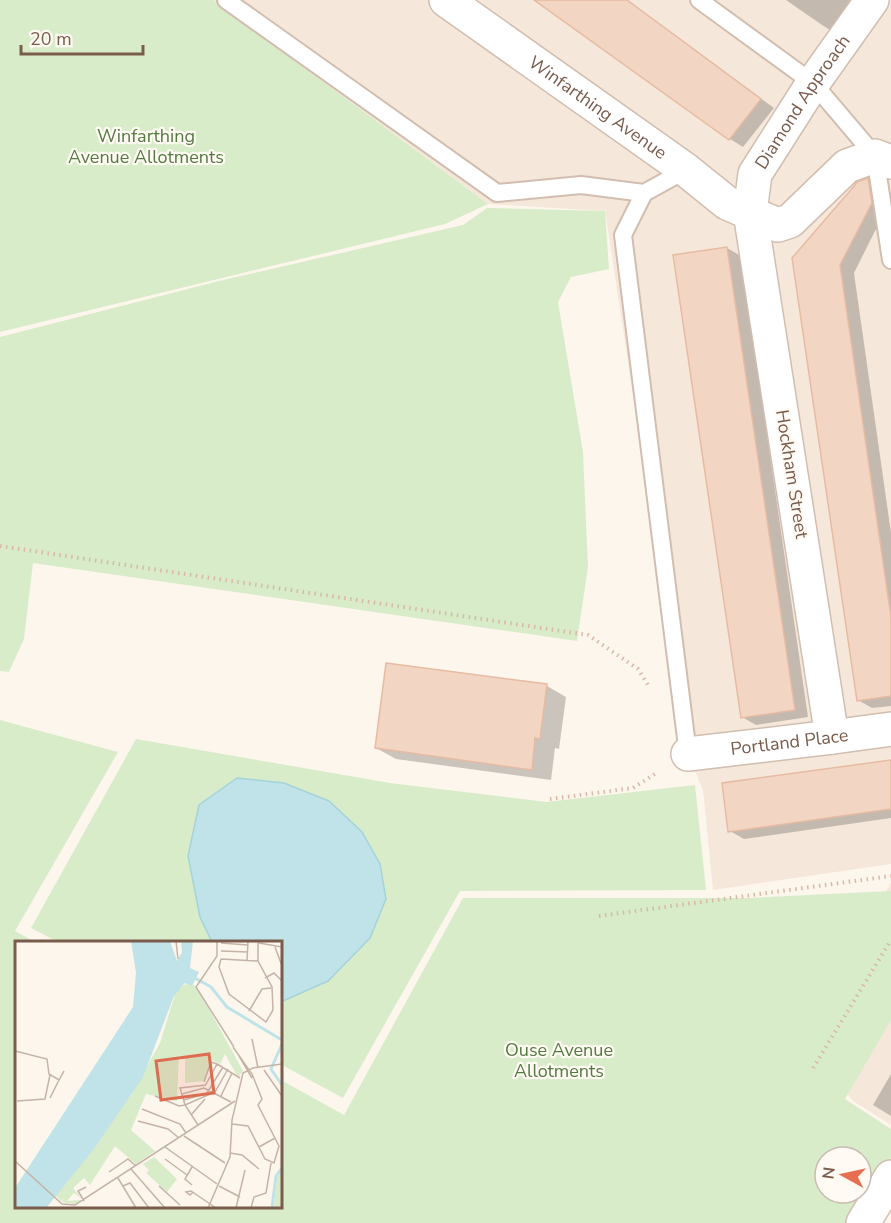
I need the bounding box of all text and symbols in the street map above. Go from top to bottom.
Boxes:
scale bar [21,18,142,56]
text: 20 m [30,27,72,51]
street label: Diamond Approach [749,30,856,174]
street label: Winfarthing Avenue [524,50,672,165]
park label: Winfarthing Avenue Allotments [68,124,224,169]
street label: Hockham Street [770,408,814,541]
street label: Portland Place [729,723,850,761]
inset map [15,941,282,1208]
park label: Ouse Avenue Allotments [505,1038,613,1083]
north arrow [813,1145,873,1205]
text: N [817,1166,841,1181]

